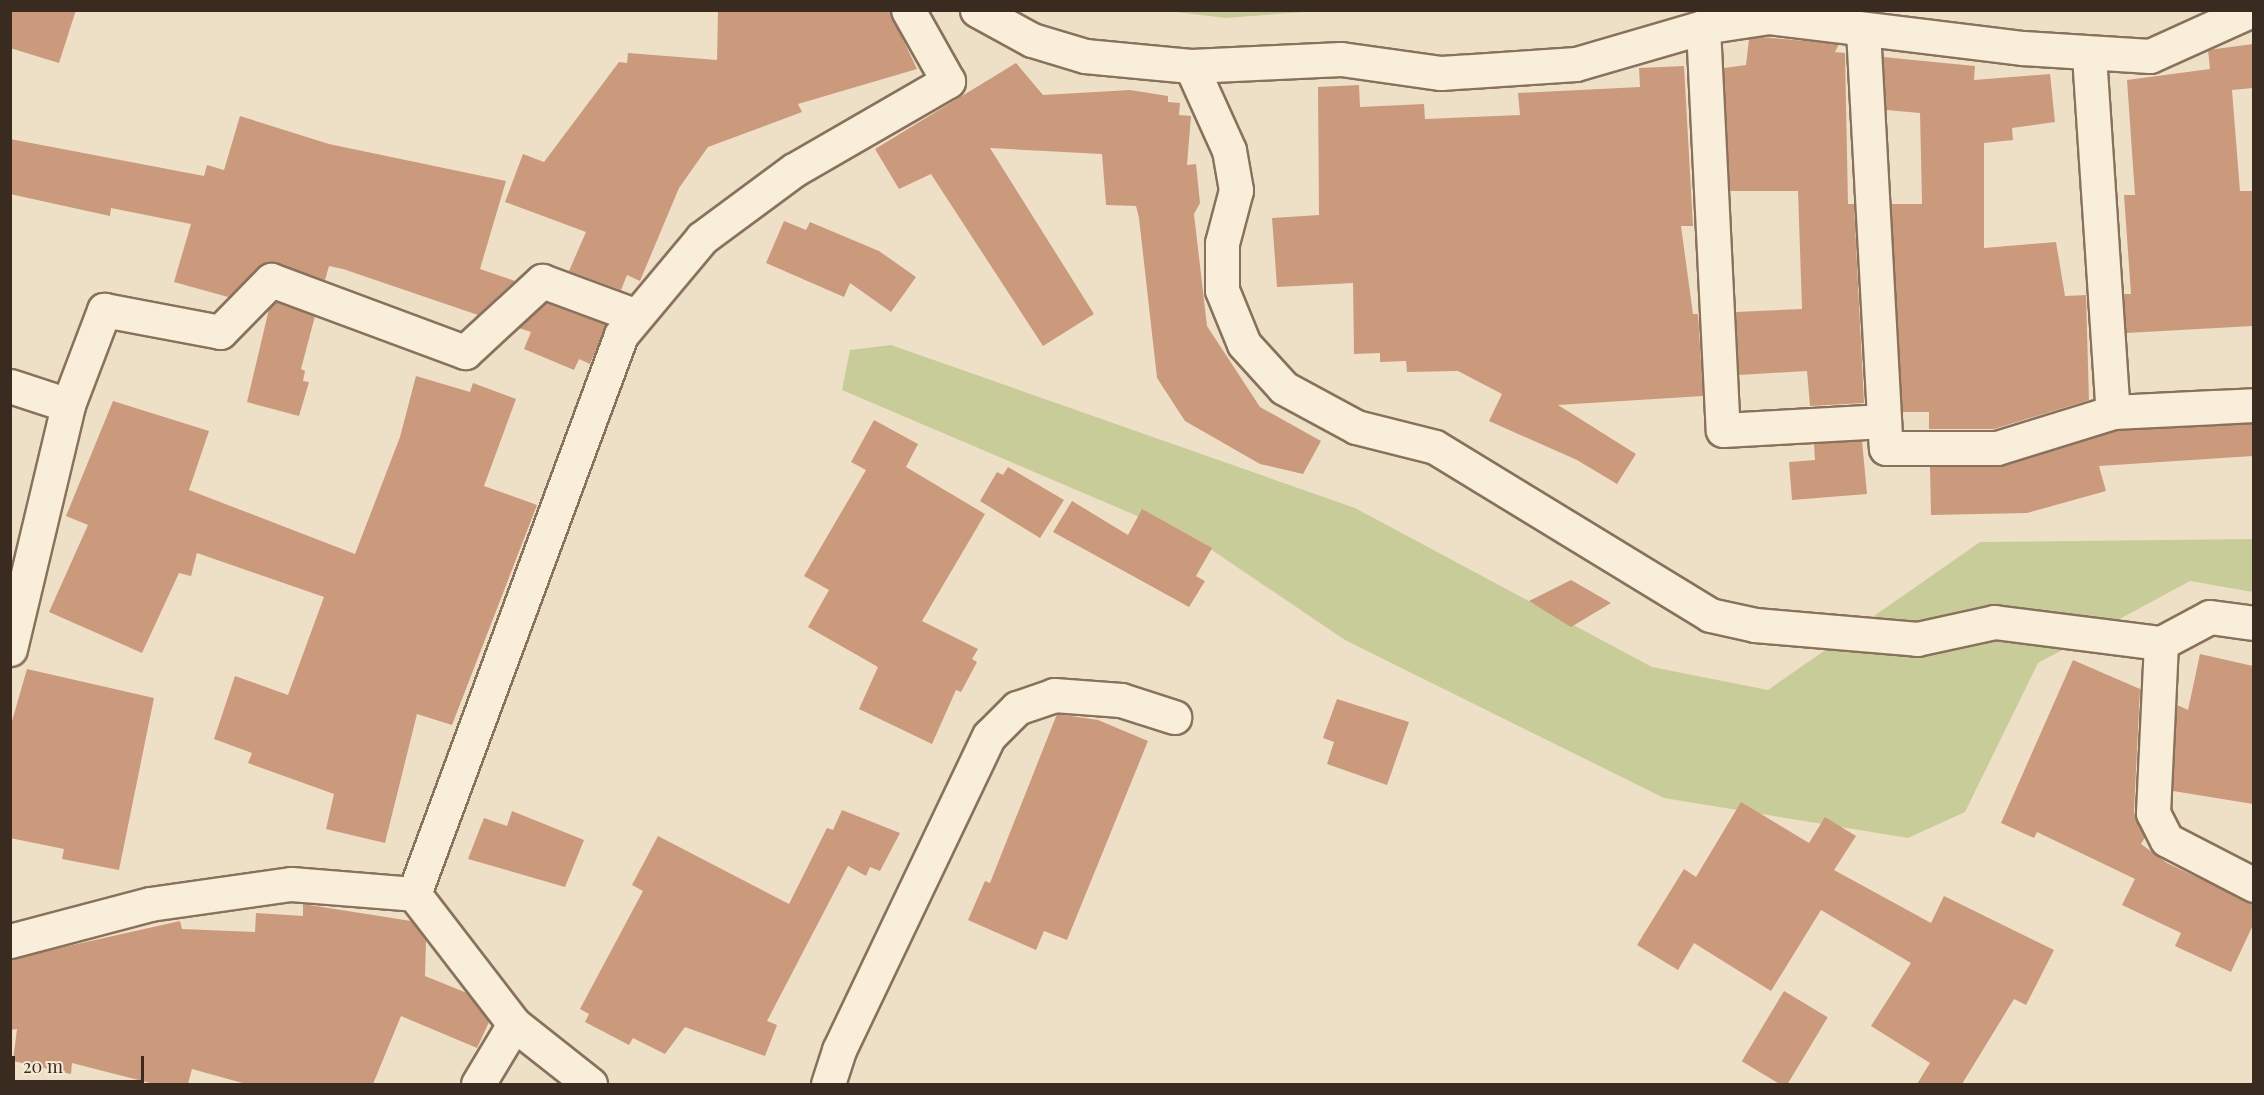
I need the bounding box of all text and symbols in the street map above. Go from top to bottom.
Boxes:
scale bar [15,1044,147,1082]
text: 20 m [23,1054,63,1078]

